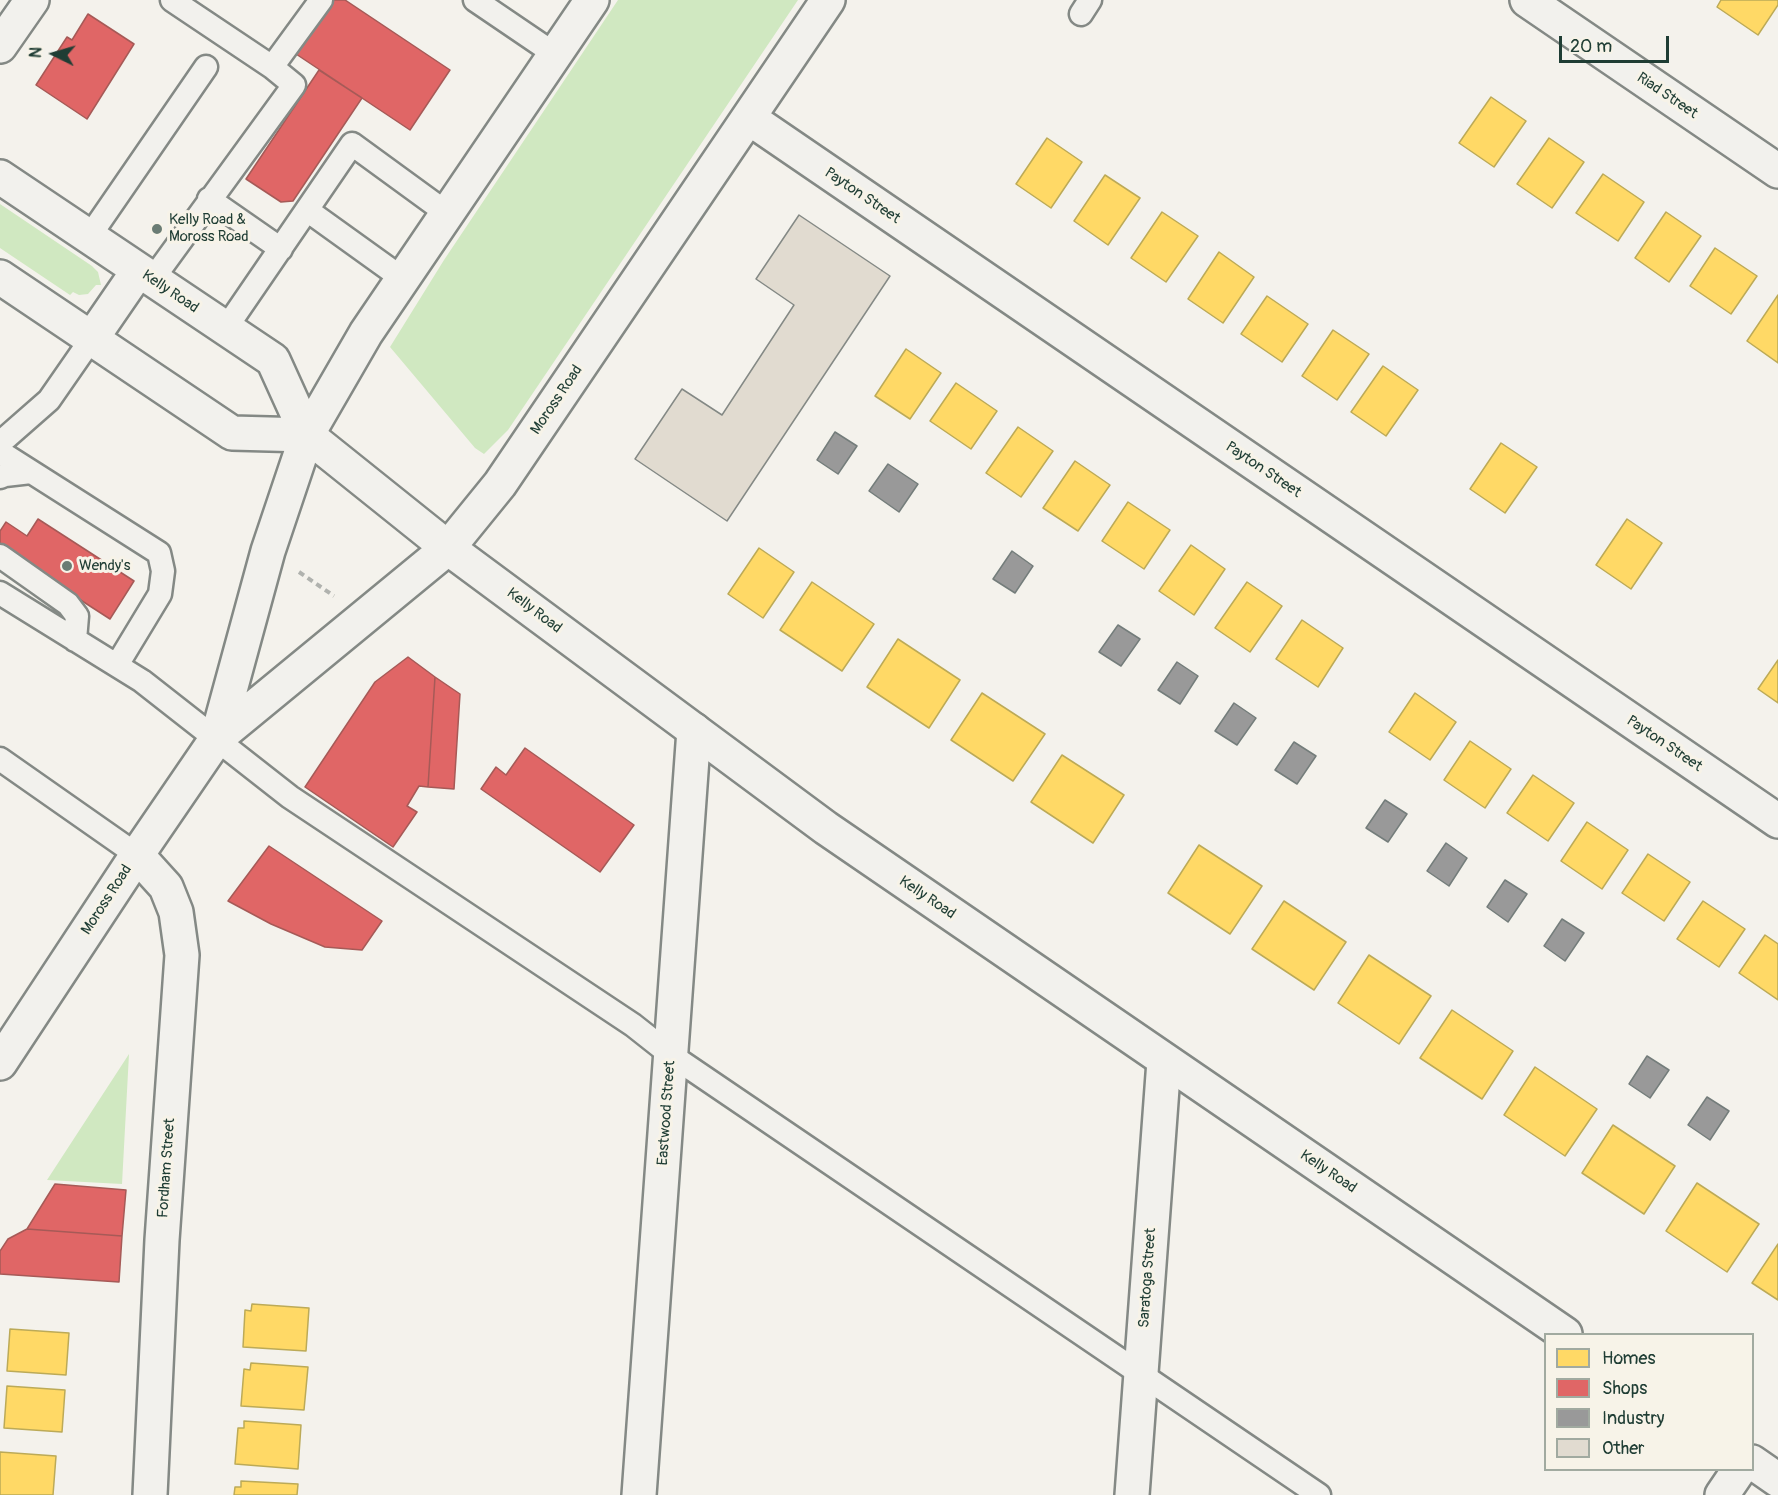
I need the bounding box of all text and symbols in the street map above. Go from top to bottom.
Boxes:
north arrow [24,24,84,84]
scale bar [1562,24,1672,62]
text: 20 m [1570,35,1612,58]
text: N [26,46,47,59]
street label: Riad Street [1633,69,1701,123]
street label: Payton Street [821,164,903,228]
place label: Kelly Road & Moross Road [169,211,249,246]
marker: Kelly Road & Moross Road [150,222,164,236]
street label: Kelly Road [138,267,202,317]
street label: Moross Road [527,362,587,438]
street label: Payton Street [1222,438,1304,502]
place label: Wendy's [79,557,130,575]
marker: Wendy's [60,559,74,573]
street label: Kelly Road [503,584,565,638]
street label: Payton Street [1623,712,1705,776]
street label: Moross Road [78,862,136,938]
street label: Kelly Road [895,873,959,923]
street label: Eastwood Street [654,1060,680,1166]
street label: Fordham Street [155,1117,179,1219]
street label: Kelly Road [1296,1147,1360,1197]
street label: Saratoga Street [1136,1227,1160,1329]
legend [1544,1333,1754,1471]
text: Homes [1602,1347,1655,1370]
text: Shops [1602,1377,1647,1400]
text: Industry [1602,1407,1665,1430]
text: Other [1602,1437,1644,1460]

